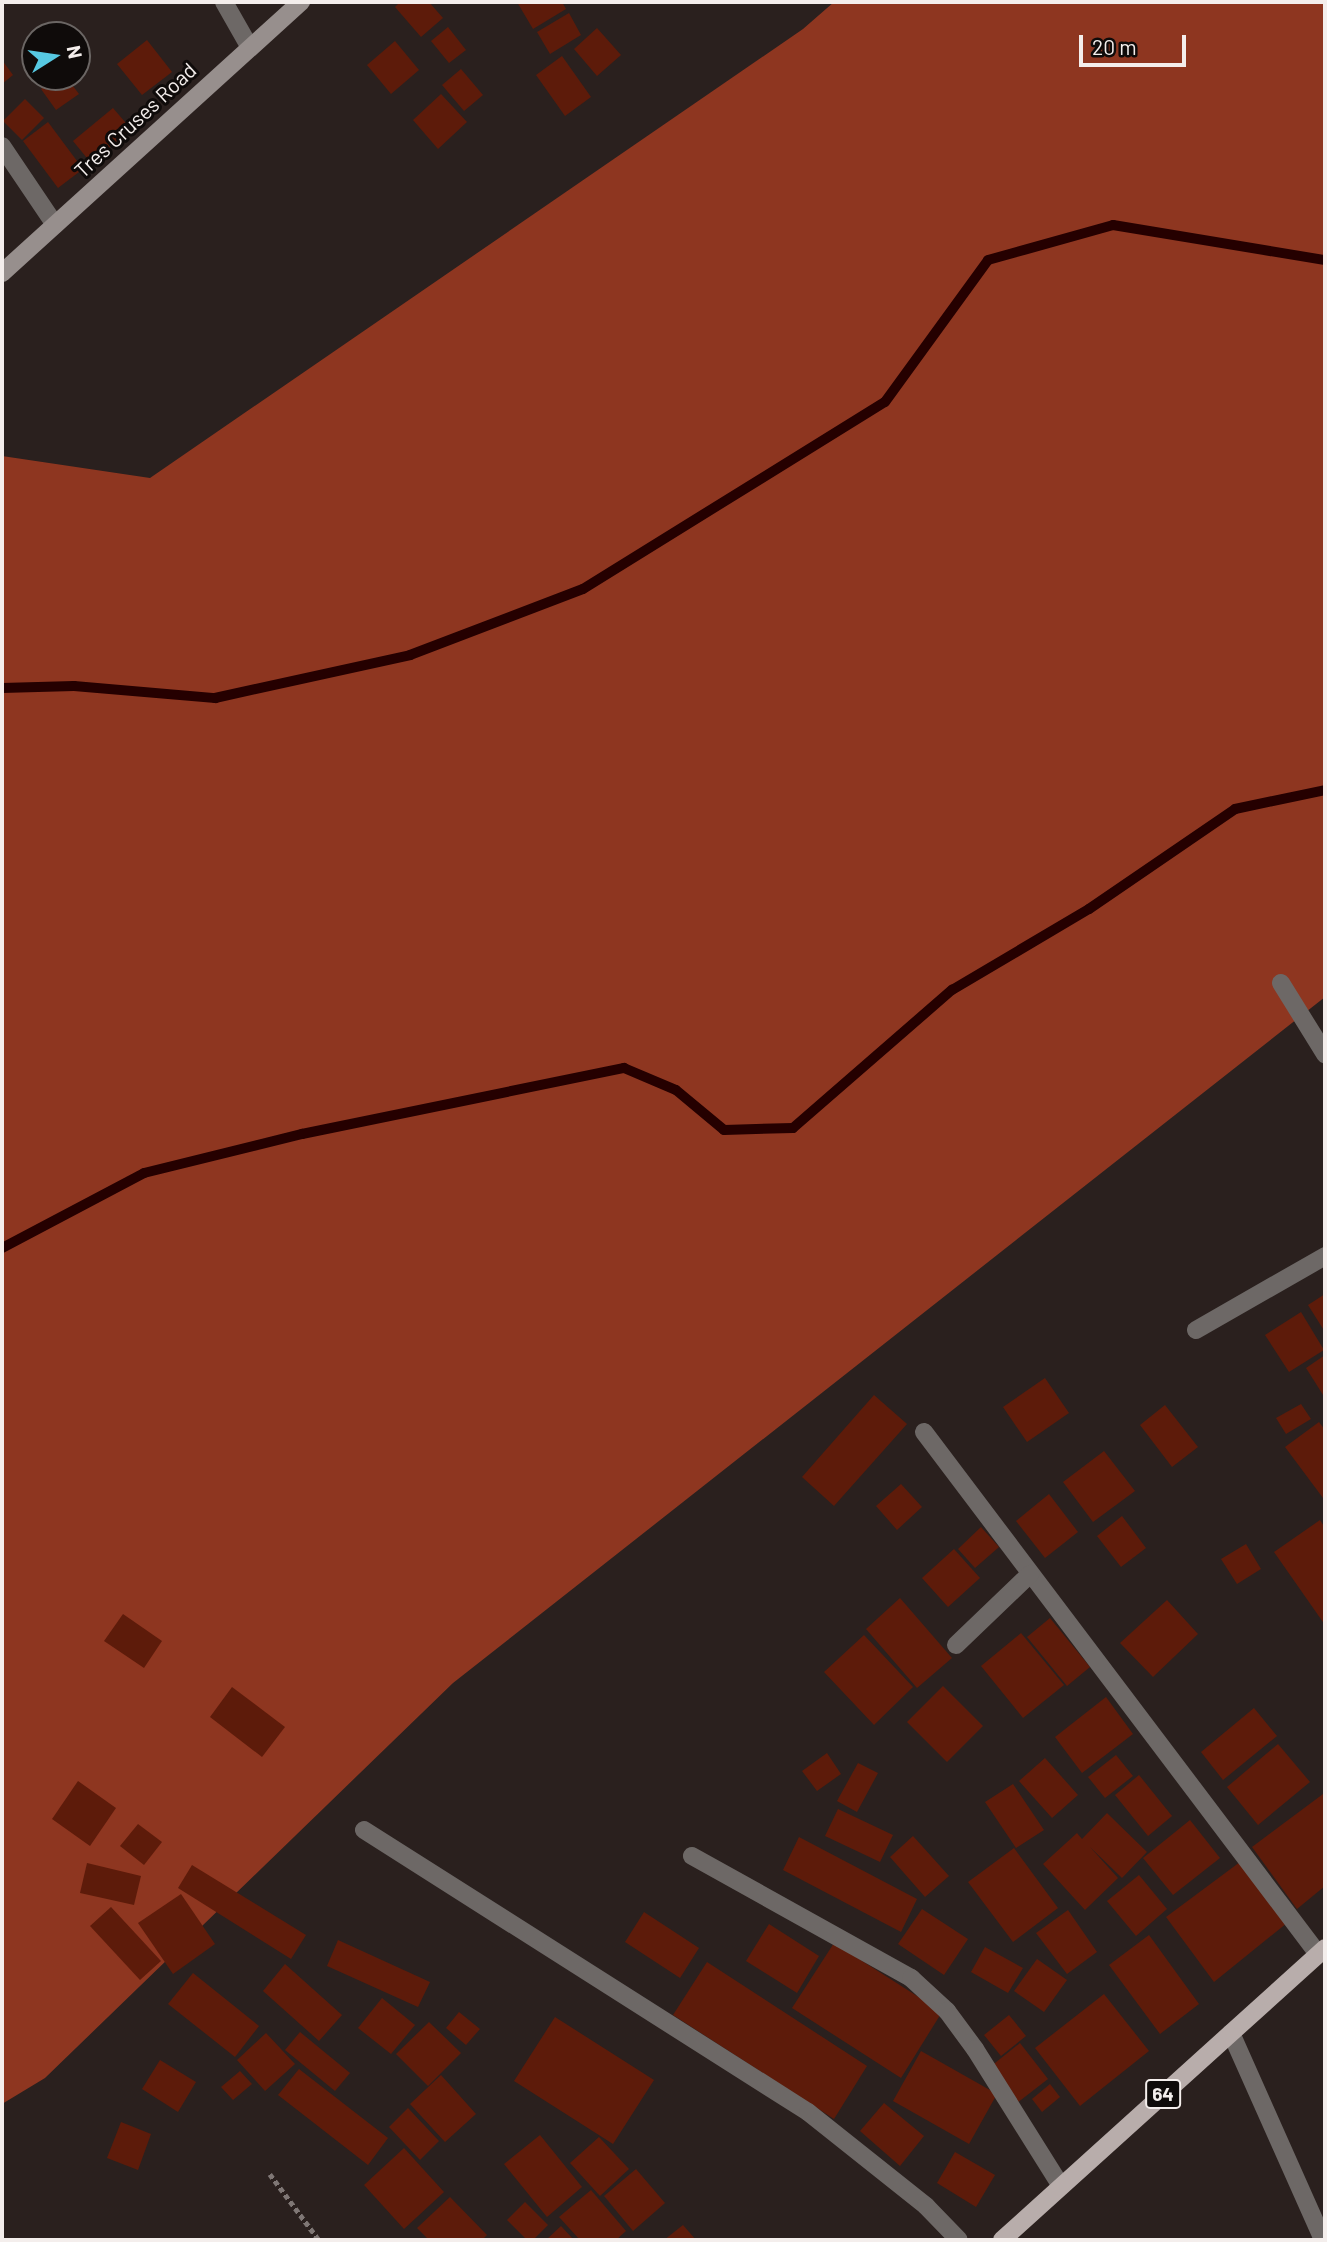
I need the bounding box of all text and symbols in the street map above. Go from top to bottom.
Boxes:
north arrow [21,21,91,91]
scale bar [1082,21,1189,65]
text: 20 m [1092,34,1137,59]
text: N [63,43,88,61]
street label: Tres Cruses Road [69,57,201,183]
road number: 64 [1144,2078,1182,2110]

